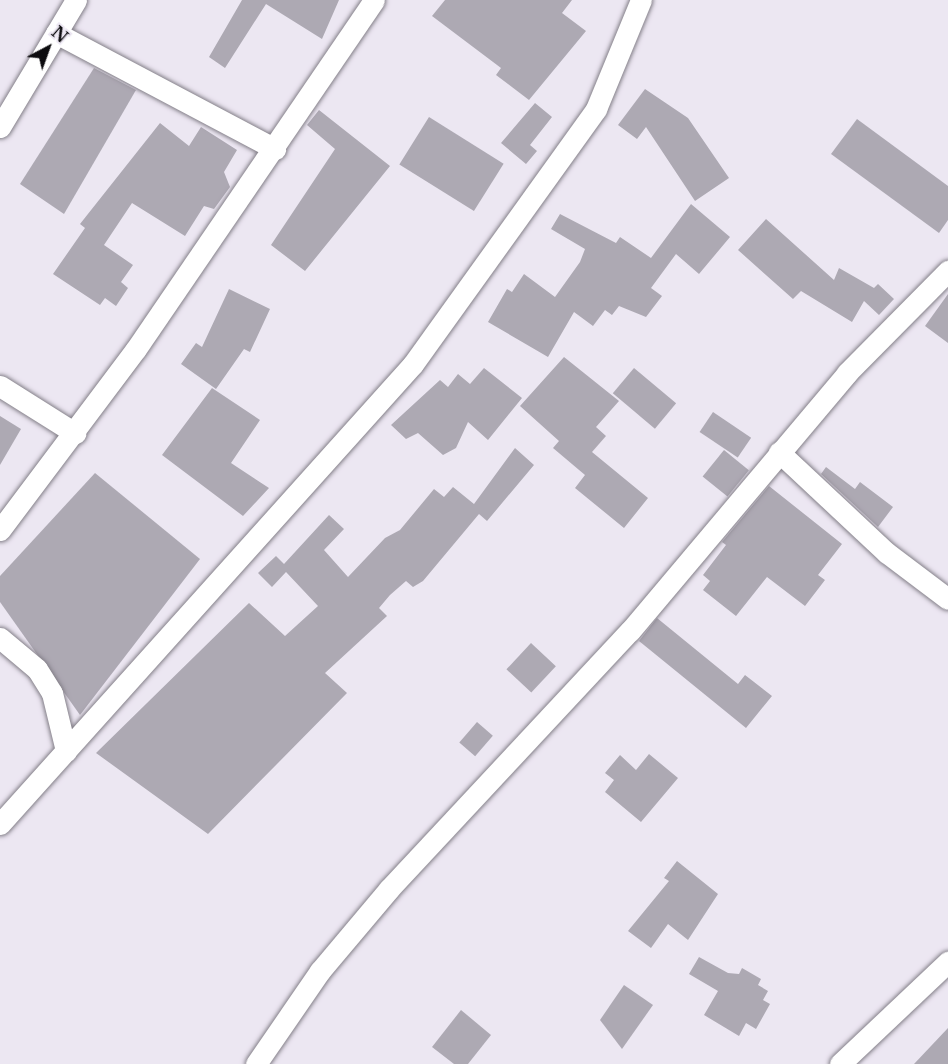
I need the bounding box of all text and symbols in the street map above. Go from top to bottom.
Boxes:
north arrow [18,18,78,78]
text: N [48,22,72,47]

